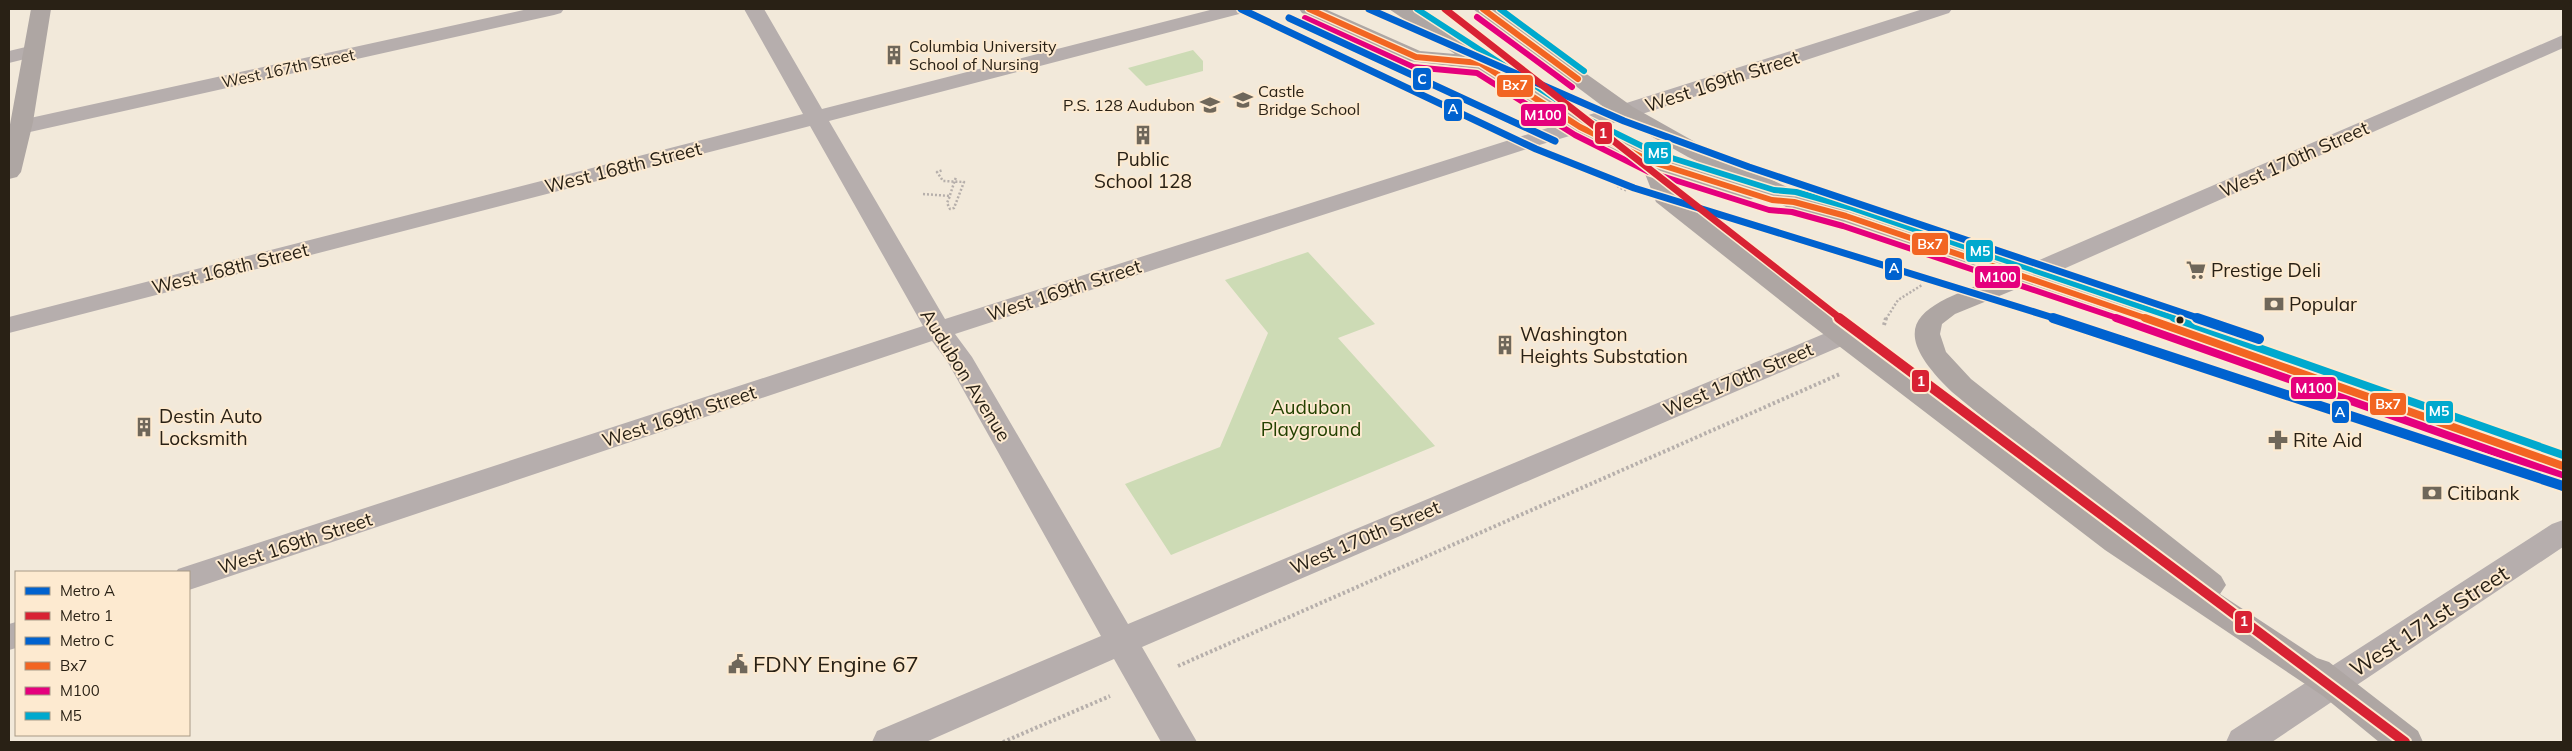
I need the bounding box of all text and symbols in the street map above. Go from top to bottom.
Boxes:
place label: Columbia University School of Nursing [909,36,1057,74]
street label: West 167th Street [220,44,357,92]
building icon: Columbia University School of Nursing [883,44,905,66]
street label: West 169th Street [1642,45,1802,117]
line badge: C [1412,67,1432,91]
text: C [1417,70,1427,88]
line badge: Bx7 [1496,74,1534,98]
text: Bx7 [1502,76,1528,94]
place label: Castle Bridge School [1258,81,1360,119]
school or university icon: Castle Bridge School [1232,89,1254,111]
school or university icon: P.S. 128 Audubon [1199,94,1221,116]
place label: P.S. 128 Audubon [1063,95,1195,115]
line badge: A [1443,98,1463,122]
text: A [1448,100,1459,118]
line badge: M100 [1520,103,1567,127]
text: M100 [1524,106,1562,124]
street label: West 170th Street [2216,115,2373,203]
line badge: 1 [1594,121,1613,145]
building icon: Public School 128 [1132,124,1154,146]
text: 1 [1599,124,1607,142]
street label: West 168th Street [542,136,704,198]
line badge: M5 [1643,141,1672,165]
text: M5 [1648,144,1668,162]
place label: Public School 128 [1094,147,1192,193]
line badge: Bx7 [1911,232,1949,256]
text: Bx7 [1917,235,1943,253]
street label: West 168th Street [149,237,311,299]
line badge: M5 [1965,239,1994,263]
text: M5 [1970,242,1990,260]
street label: West 169th Street [984,254,1144,326]
line badge: A [1884,257,1903,281]
place label: Prestige Deli [2211,258,2321,282]
text: A [1889,259,1900,277]
supermarket icon: Prestige Deli [2185,259,2207,281]
line badge: M100 [1974,265,2021,289]
text: M100 [1979,268,2017,286]
place label: Popular [2289,292,2357,316]
bank icon: Popular [2263,293,2285,315]
street label: Audubon Avenue [916,304,1016,446]
unlabelled marker [2175,315,2185,325]
place label: Washington Heights Substation [1520,322,1688,368]
building icon: Washington Heights Substation [1494,334,1516,356]
street label: West 170th Street [1659,336,1817,421]
line badge: 1 [1911,369,1930,393]
text: 1 [1917,372,1925,390]
line badge: M100 [2290,376,2337,400]
text: M100 [2295,379,2333,397]
street label: West 169th Street [599,380,759,452]
line badge: Bx7 [2369,392,2407,416]
park label: Audubon Playground [1261,395,1361,441]
text: Bx7 [2375,395,2401,413]
line badge: A [2331,400,2350,424]
line badge: M5 [2425,400,2454,424]
text: M5 [2429,402,2449,420]
text: A [2335,403,2346,421]
place label: Destin Auto Locksmith [159,404,262,450]
building icon: Destin Auto Locksmith [133,416,155,438]
place label: Rite Aid [2293,428,2362,452]
pharmacy icon: Rite Aid [2267,429,2289,451]
place label: Citibank [2447,481,2520,505]
bank icon: Citibank [2421,482,2443,504]
street label: West 170th Street [1286,494,1444,579]
street label: West 169th Street [215,507,375,579]
street label: West 171st Street [2344,559,2514,683]
legend [15,571,190,736]
text: Metro A [60,581,115,600]
text: Metro 1 [60,606,113,625]
line badge: 1 [2234,610,2253,634]
text: 1 [2240,612,2248,630]
text: Metro C [60,631,114,650]
place label: FDNY Engine 67 [753,650,919,678]
public building icon: FDNY Engine 67 [727,653,749,675]
text: Bx7 [60,656,87,675]
text: M100 [60,681,100,700]
text: M5 [60,706,82,725]

